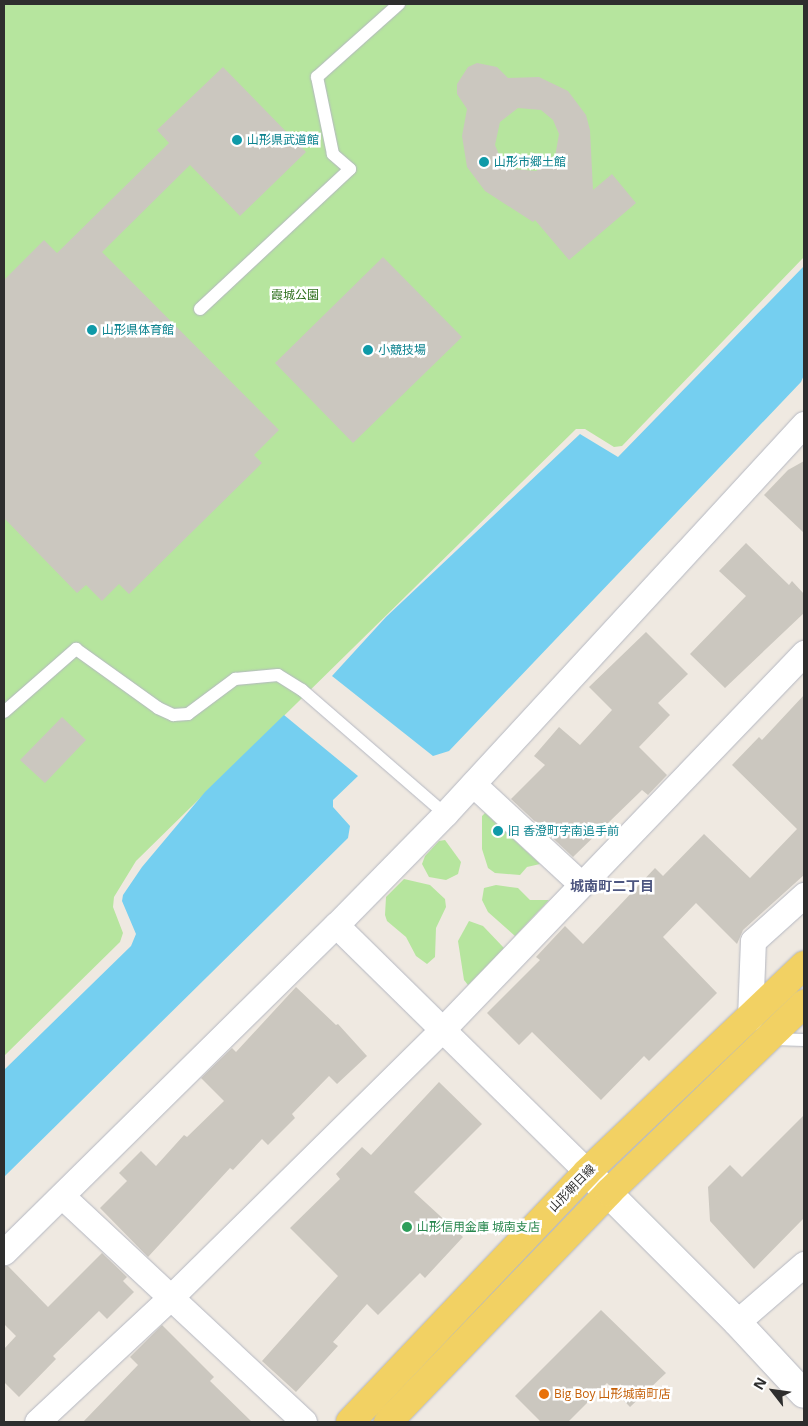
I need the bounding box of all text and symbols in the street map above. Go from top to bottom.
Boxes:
place label: 山形県武道館 [247,133,319,147]
marker: 山形県武道館 [231,134,243,146]
place label: 山形市郷土館 [494,155,566,169]
marker: 山形市郷土館 [478,156,490,168]
park label: 霞城公園 [271,288,319,302]
place label: 山形県体育館 [102,323,174,337]
marker: 山形県体育館 [86,324,98,336]
place label: 小競技場 [378,343,426,357]
marker: 小競技場 [362,344,374,356]
place label: 旧 香澄町字南追手前 [508,824,619,838]
marker: 旧 香澄町字南追手前 [492,825,504,837]
district label: 城南町二丁目 [570,878,654,894]
street label: 山形朝日線 [546,1161,598,1215]
place label: 山形信用金庫 城南支店 [417,1220,540,1234]
marker: 山形信用金庫 城南支店 [401,1221,413,1233]
north arrow [748,1366,798,1416]
text: N [748,1374,771,1393]
place label: Big Boy 山形城南町店 [554,1387,671,1401]
marker: Big Boy 山形城南町店 [538,1388,550,1400]

